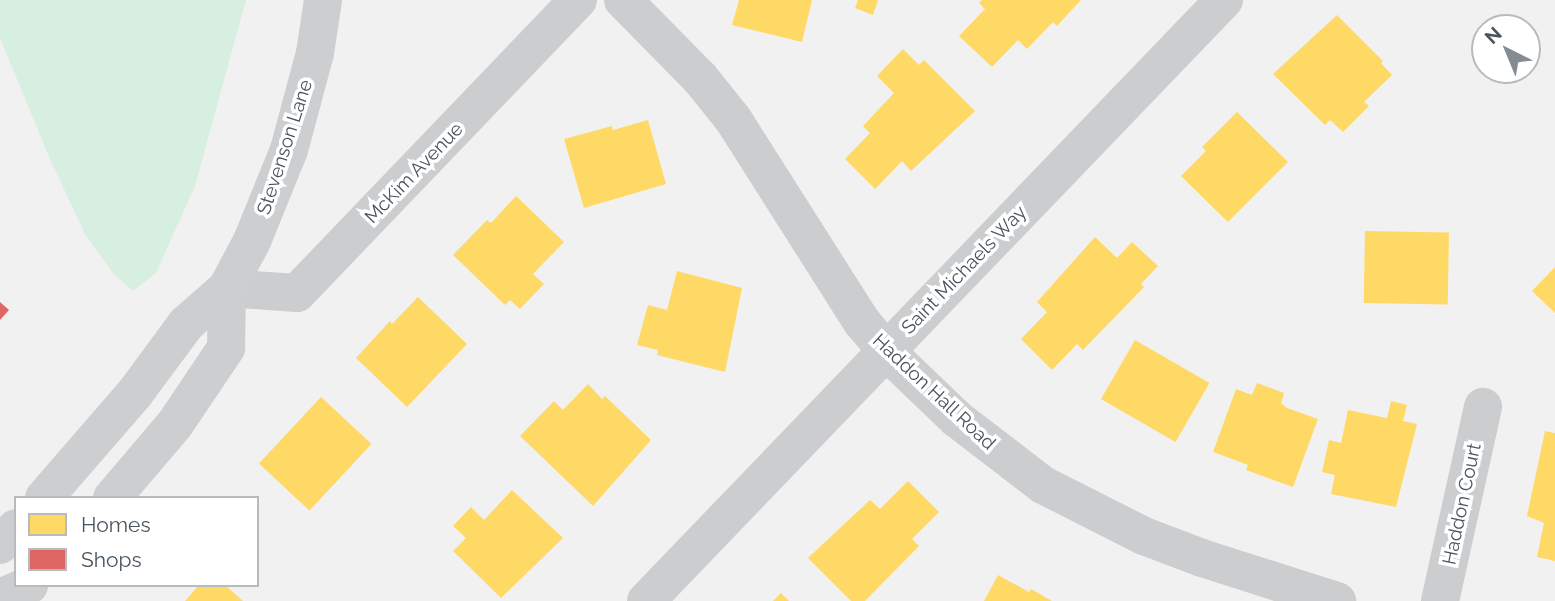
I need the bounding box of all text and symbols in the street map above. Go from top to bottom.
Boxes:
north arrow [1471,14,1541,84]
text: N [1480,22,1506,48]
street label: Stevenson Lane [252,77,318,217]
street label: McKim Avenue [360,118,468,228]
street label: Saint Michaels Way [897,201,1031,339]
street label: Haddon Hall Road [868,329,1000,455]
street label: Haddon Court [1438,441,1486,567]
legend [14,496,259,587]
text: Homes [81,512,151,537]
text: Shops [81,547,142,572]

